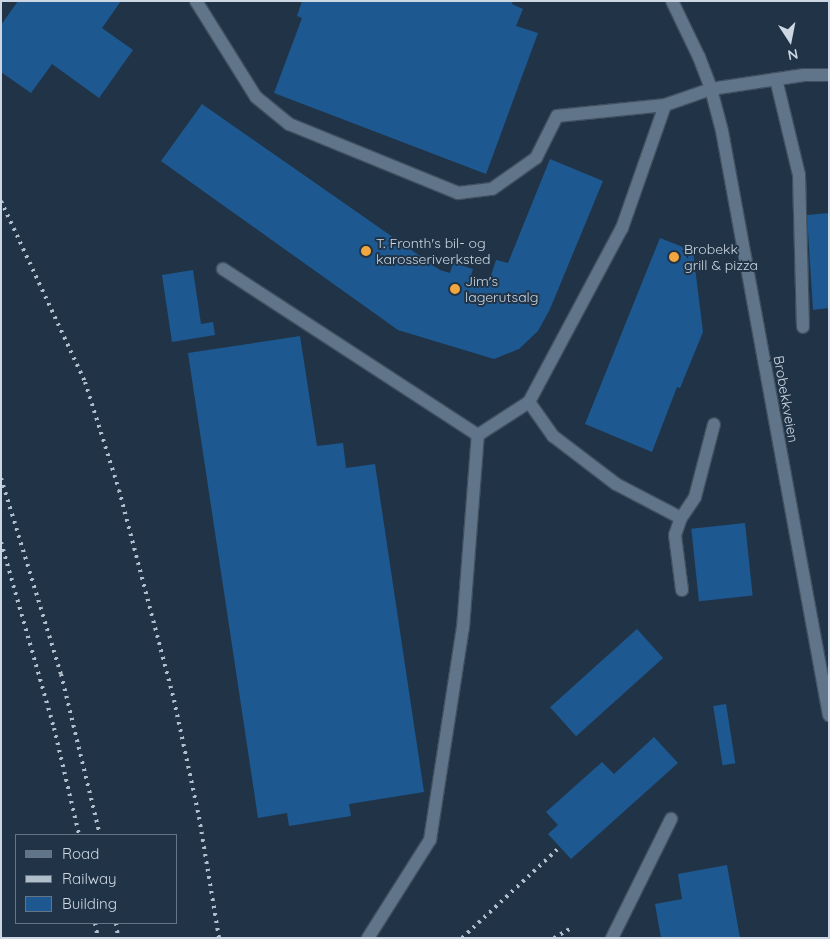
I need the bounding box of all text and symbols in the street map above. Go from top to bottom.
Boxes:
north arrow [765,15,815,65]
text: N [786,45,800,65]
place label: T. Fronth's bil- og karosseriverksted [376,235,491,268]
place label: Brobekk grill & pizza [684,241,758,274]
marker: T. Fronth's bil- og karosseriverksted [360,245,372,257]
marker: Brobekk grill & pizza [668,251,680,263]
place label: Jim's lagerutsalg [465,273,538,306]
marker: Jim's lagerutsalg [449,283,461,295]
street label: Brobekkveien [770,354,802,444]
legend [15,834,178,924]
text: Road [62,844,99,863]
text: Railway [62,869,117,888]
text: Building [62,894,117,913]

